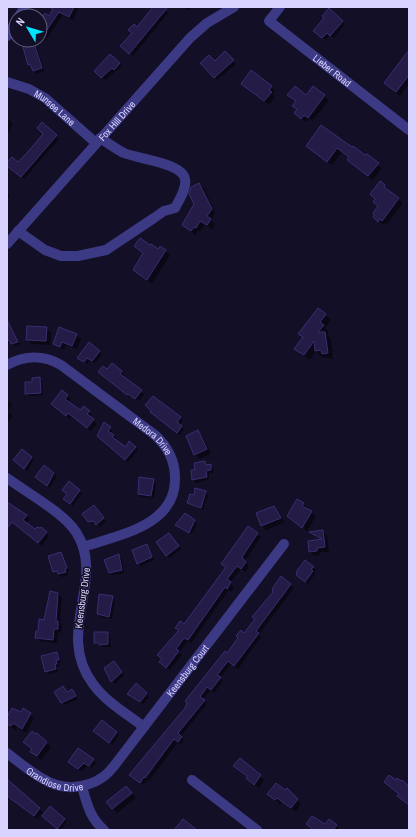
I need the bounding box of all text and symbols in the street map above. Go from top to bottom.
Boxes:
north arrow [8,8,48,48]
text: N [13,15,28,29]
street label: Lieber Road [310,52,354,90]
street label: Munsee Lane [32,87,78,129]
street label: Fox Hill Drive [96,98,138,144]
street label: Medora Drive [130,415,175,458]
street label: Keensburg Drive [72,566,93,629]
street label: Keensburg Court [164,642,212,699]
street label: Grandiose Drive [23,764,85,794]

